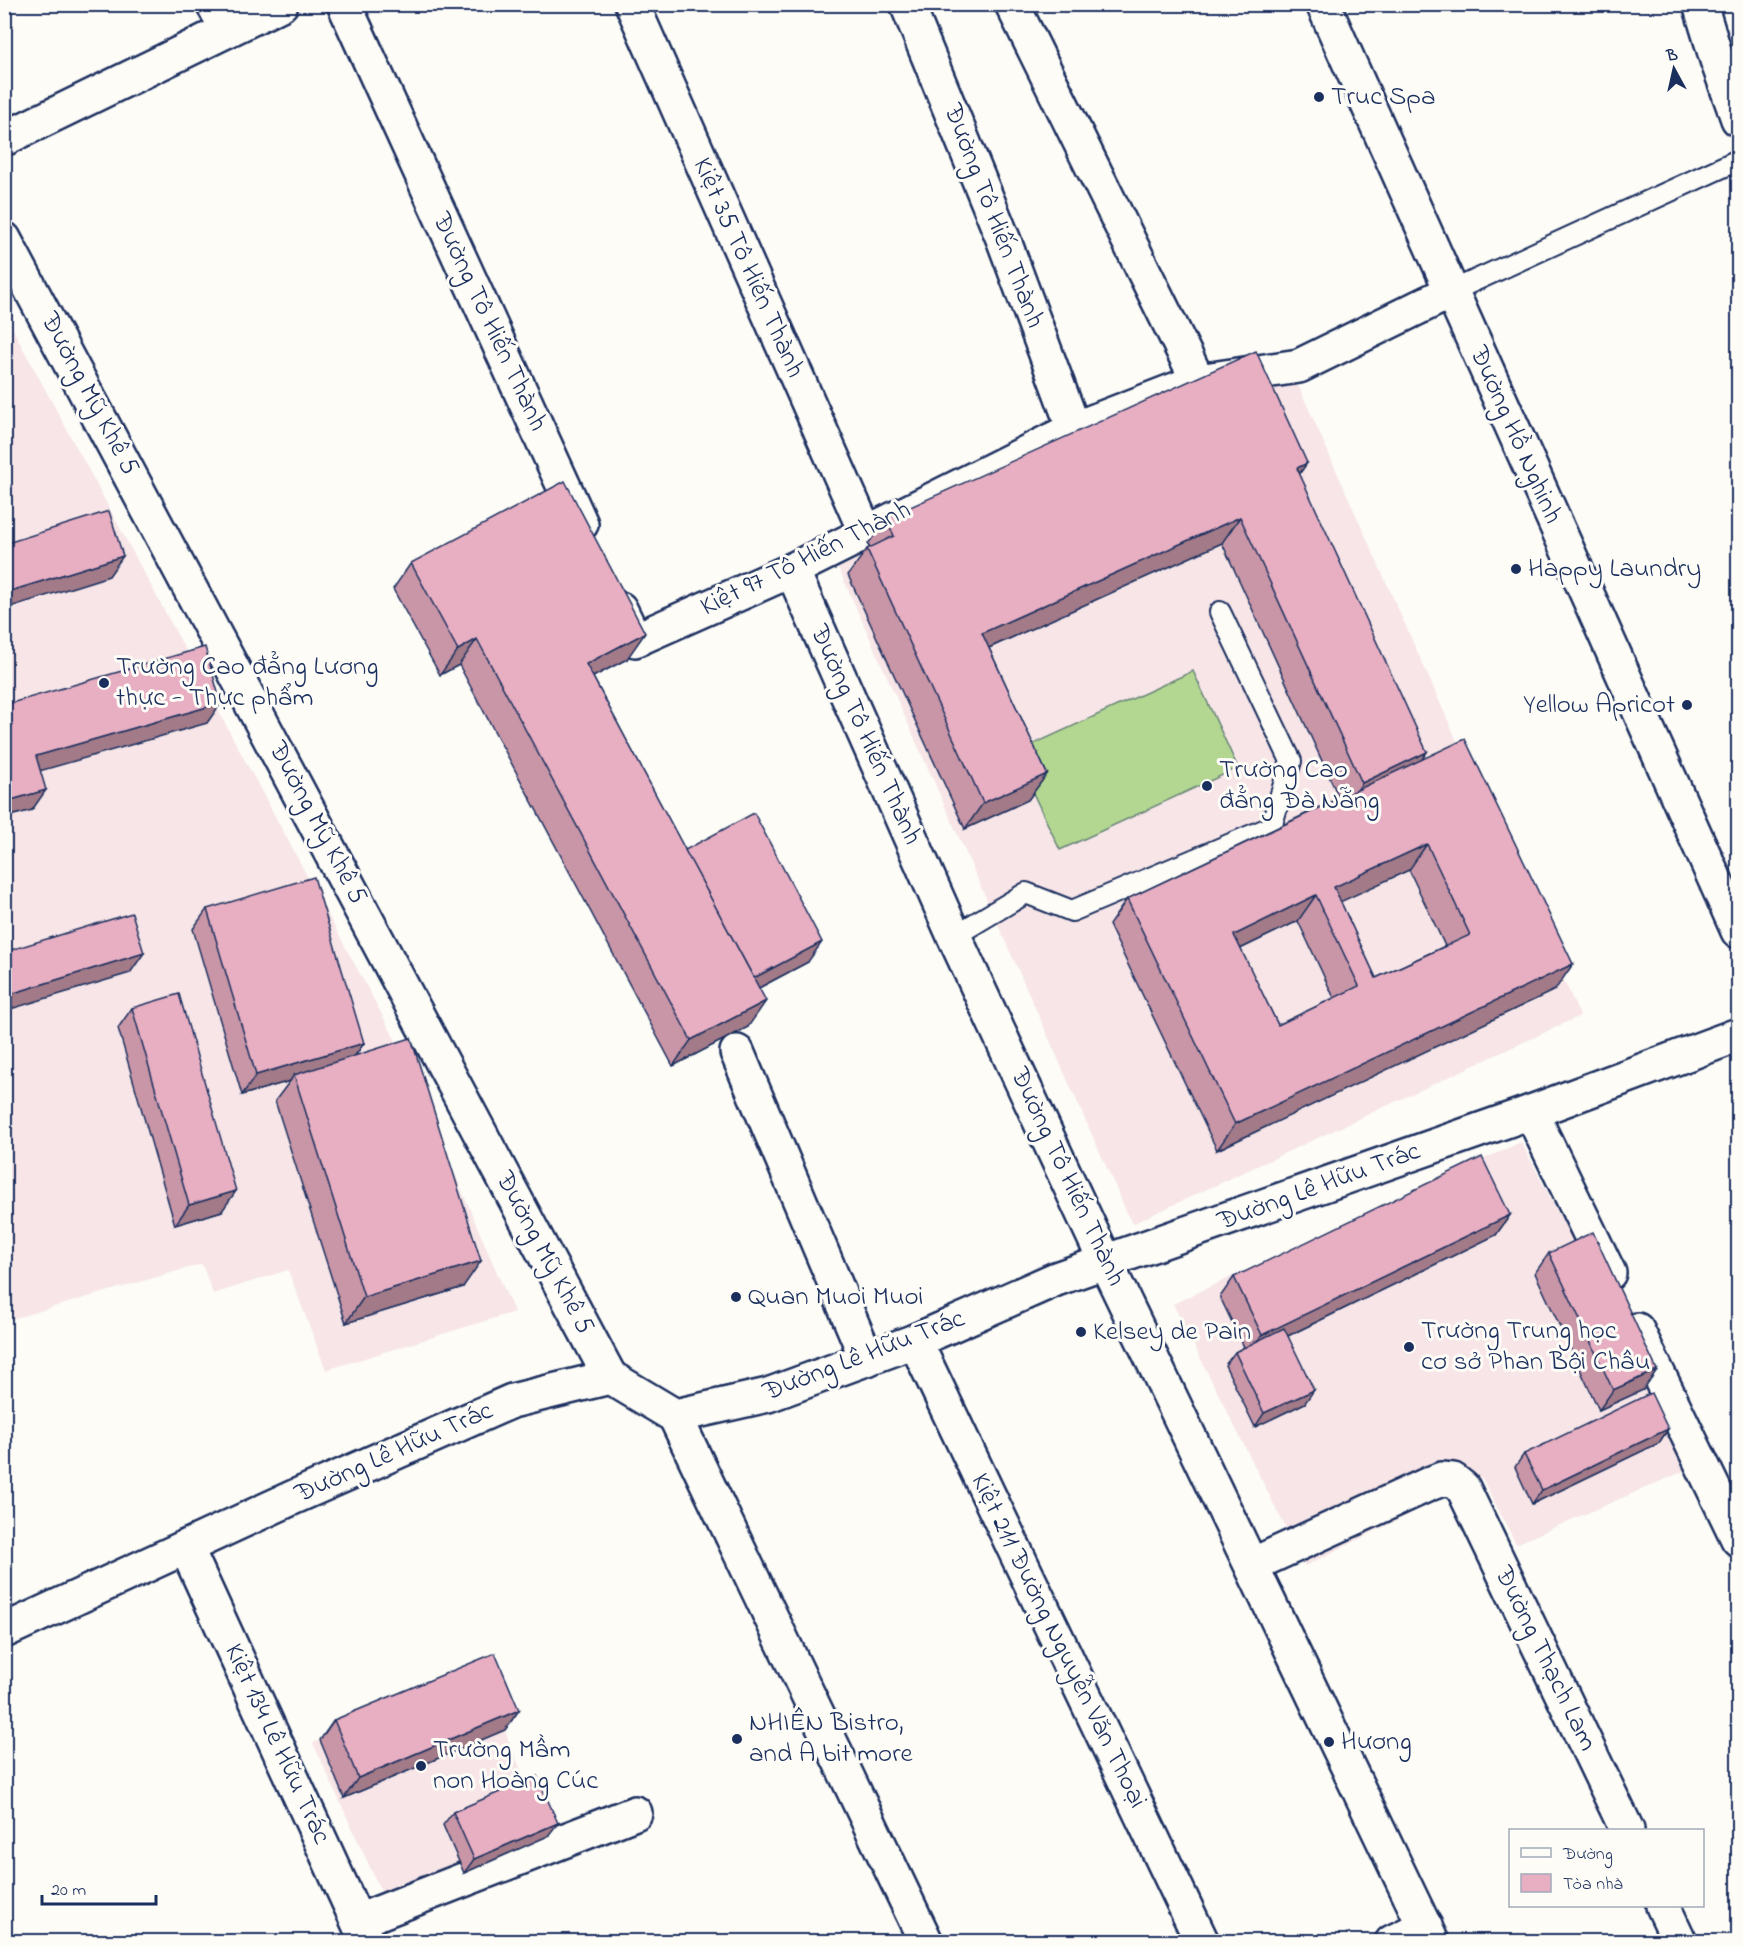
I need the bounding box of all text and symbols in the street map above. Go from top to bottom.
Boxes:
north arrow [1644,39,1704,99]
text: B [1664,43,1679,69]
place label: Truc Spa [1331,78,1436,117]
marker: Truc Spa [1312,90,1326,104]
street label: Đường Tô Hiến Thành [932,97,1054,334]
street label: Kiệt 35 Tô Hiến Thành [682,152,814,384]
street label: Đường Tô Hiến Thành [421,205,557,438]
street label: Đường Mỹ Khê 5 [29,305,148,483]
street label: Đường Hồ Nghinh [1458,339,1572,530]
street label: Kiệt 97 Tô Hiến Thành [694,491,918,627]
place label: Happy Laundry [1528,550,1701,589]
marker: Happy Laundry [1509,562,1523,576]
street label: Đường Tô Hiến Thành [798,618,931,851]
place label: Trường Cao đẳng Lương thực - Thực phẩm [116,648,378,718]
marker: Trường Cao đẳng Lương thực - Thực phẩm [97,676,111,690]
place label: Yellow Apricot [1523,686,1675,725]
marker: Yellow Apricot [1680,698,1694,712]
street label: Đường Mỹ Khê 5 [257,734,376,912]
place label: Trường Cao đẳng Đà Nẵng [1219,751,1379,821]
marker: Trường Cao đẳng Đà Nẵng [1200,779,1214,793]
street label: Đường Tô Hiến Thành [999,1060,1135,1293]
street label: Đường Lê Hữu Trác [1211,1132,1426,1242]
street label: Đường Mỹ Khê 5 [484,1164,603,1342]
place label: Quan Muoi Muoi [748,1278,923,1317]
marker: Quan Muoi Muoi [729,1290,743,1304]
street label: Đường Lê Hữu Trác [757,1300,970,1413]
place label: Trường Trung học cơ sở Phan Bội Châu [1421,1312,1650,1382]
place label: Kelsey de Pain [1093,1313,1251,1352]
marker: Kelsey de Pain [1074,1325,1088,1339]
marker: Trường Trung học cơ sở Phan Bội Châu [1402,1340,1416,1354]
street label: Đường Lê Hữu Trác [288,1392,499,1515]
street label: Kiệt 211 Đường Nguyễn Văn Thoại [960,1467,1156,1815]
street label: Đường Thạch Lam [1483,1559,1607,1758]
street label: Kiệt 134 Lê Hữu Trác [214,1637,340,1851]
place label: NHIÊN Bistro, and A bit more [749,1704,913,1774]
place label: Hương [1341,1723,1412,1762]
place label: Trường Mầm non Hoàng Cúc [433,1731,598,1801]
marker: NHIÊN Bistro, and A bit more [730,1732,744,1746]
marker: Hương [1322,1735,1336,1749]
marker: Trường Mầm non Hoàng Cúc [414,1759,428,1773]
legend [1509,1829,1704,1907]
text: Đường [1562,1842,1613,1869]
scale bar [42,1868,156,1906]
text: Tòa nhà [1563,1872,1623,1898]
text: 20 m [51,1878,86,1904]

